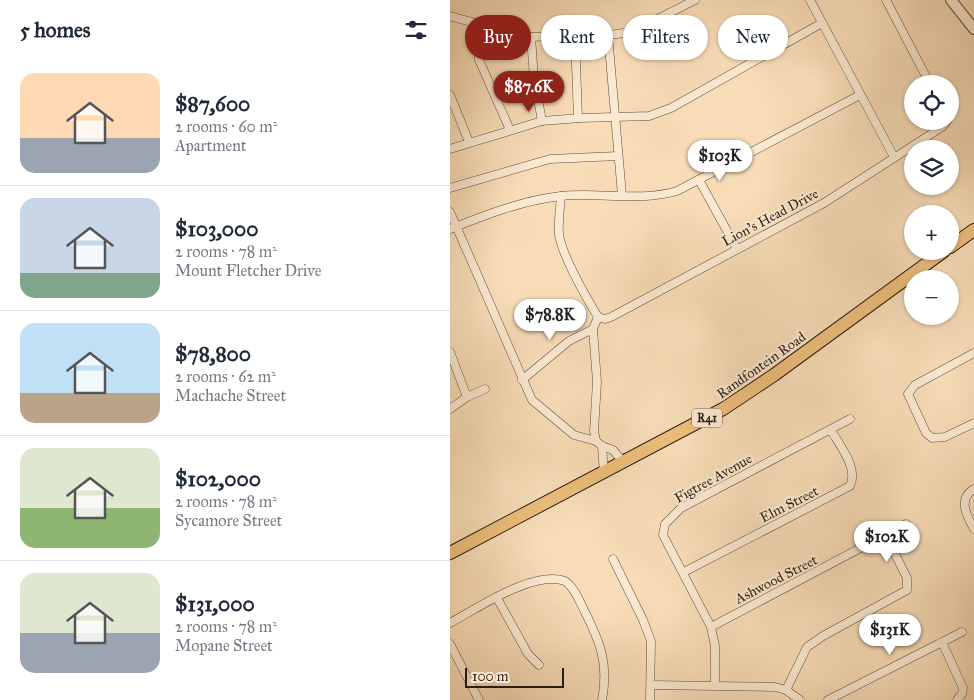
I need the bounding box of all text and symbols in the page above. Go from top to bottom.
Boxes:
chip: Buy [465,15,531,60]
chip: Rent [541,15,613,60]
chip: Filters [623,15,708,60]
chip: New [718,15,788,60]
icon: filters [402,16,430,44]
text: 5 homes [20,17,91,43]
pin: $87.6K [488,70,570,113]
map controls [904,75,959,325]
button: locate [904,75,959,130]
text: $87.6K [504,77,554,96]
text: $87,600 [175,91,250,117]
icon: home [60,93,120,153]
text: 2 rooms · 60 m² [175,117,277,136]
text: Apartment [175,136,247,155]
pin: $103K [685,140,755,182]
button: layers [904,140,959,195]
text: $103K [699,146,741,165]
street label: Lion's Head Drive [719,185,821,250]
button: + [904,205,959,260]
text: $103,000 [175,216,259,242]
icon: home [60,218,120,278]
text: 2 rooms · 78 m² [175,242,277,261]
text: Mount Fletcher Drive [175,261,321,280]
button: − [904,270,959,325]
pin: $78.8K [509,298,591,341]
text: $78.8K [525,305,575,324]
street label: Randfontein Road [714,328,809,402]
text: $78,800 [175,341,251,367]
icon: home [60,343,120,403]
text: 2 rooms · 62 m² [175,367,276,386]
text: Machache Street [175,386,286,405]
road number: R41 [692,408,722,428]
street label: Figtree Avenue [671,450,755,507]
text: $102,000 [175,466,261,492]
icon: home [60,468,120,528]
street label: Elm Street [757,482,821,526]
text: 2 rooms · 78 m² [175,492,277,511]
text: Sycamore Street [175,511,282,530]
pin: $102K [852,520,922,563]
text: $102K [865,527,909,546]
street label: Ashwood Street [731,551,820,608]
text: $131,000 [175,591,255,617]
icon: home [60,593,120,653]
pin: $131K [855,614,925,656]
text: 2 rooms · 78 m² [175,617,277,636]
text: $131K [870,620,910,639]
text: Mopane Street [175,636,273,655]
scale bar [465,665,564,688]
text: 100 m [472,668,509,685]

